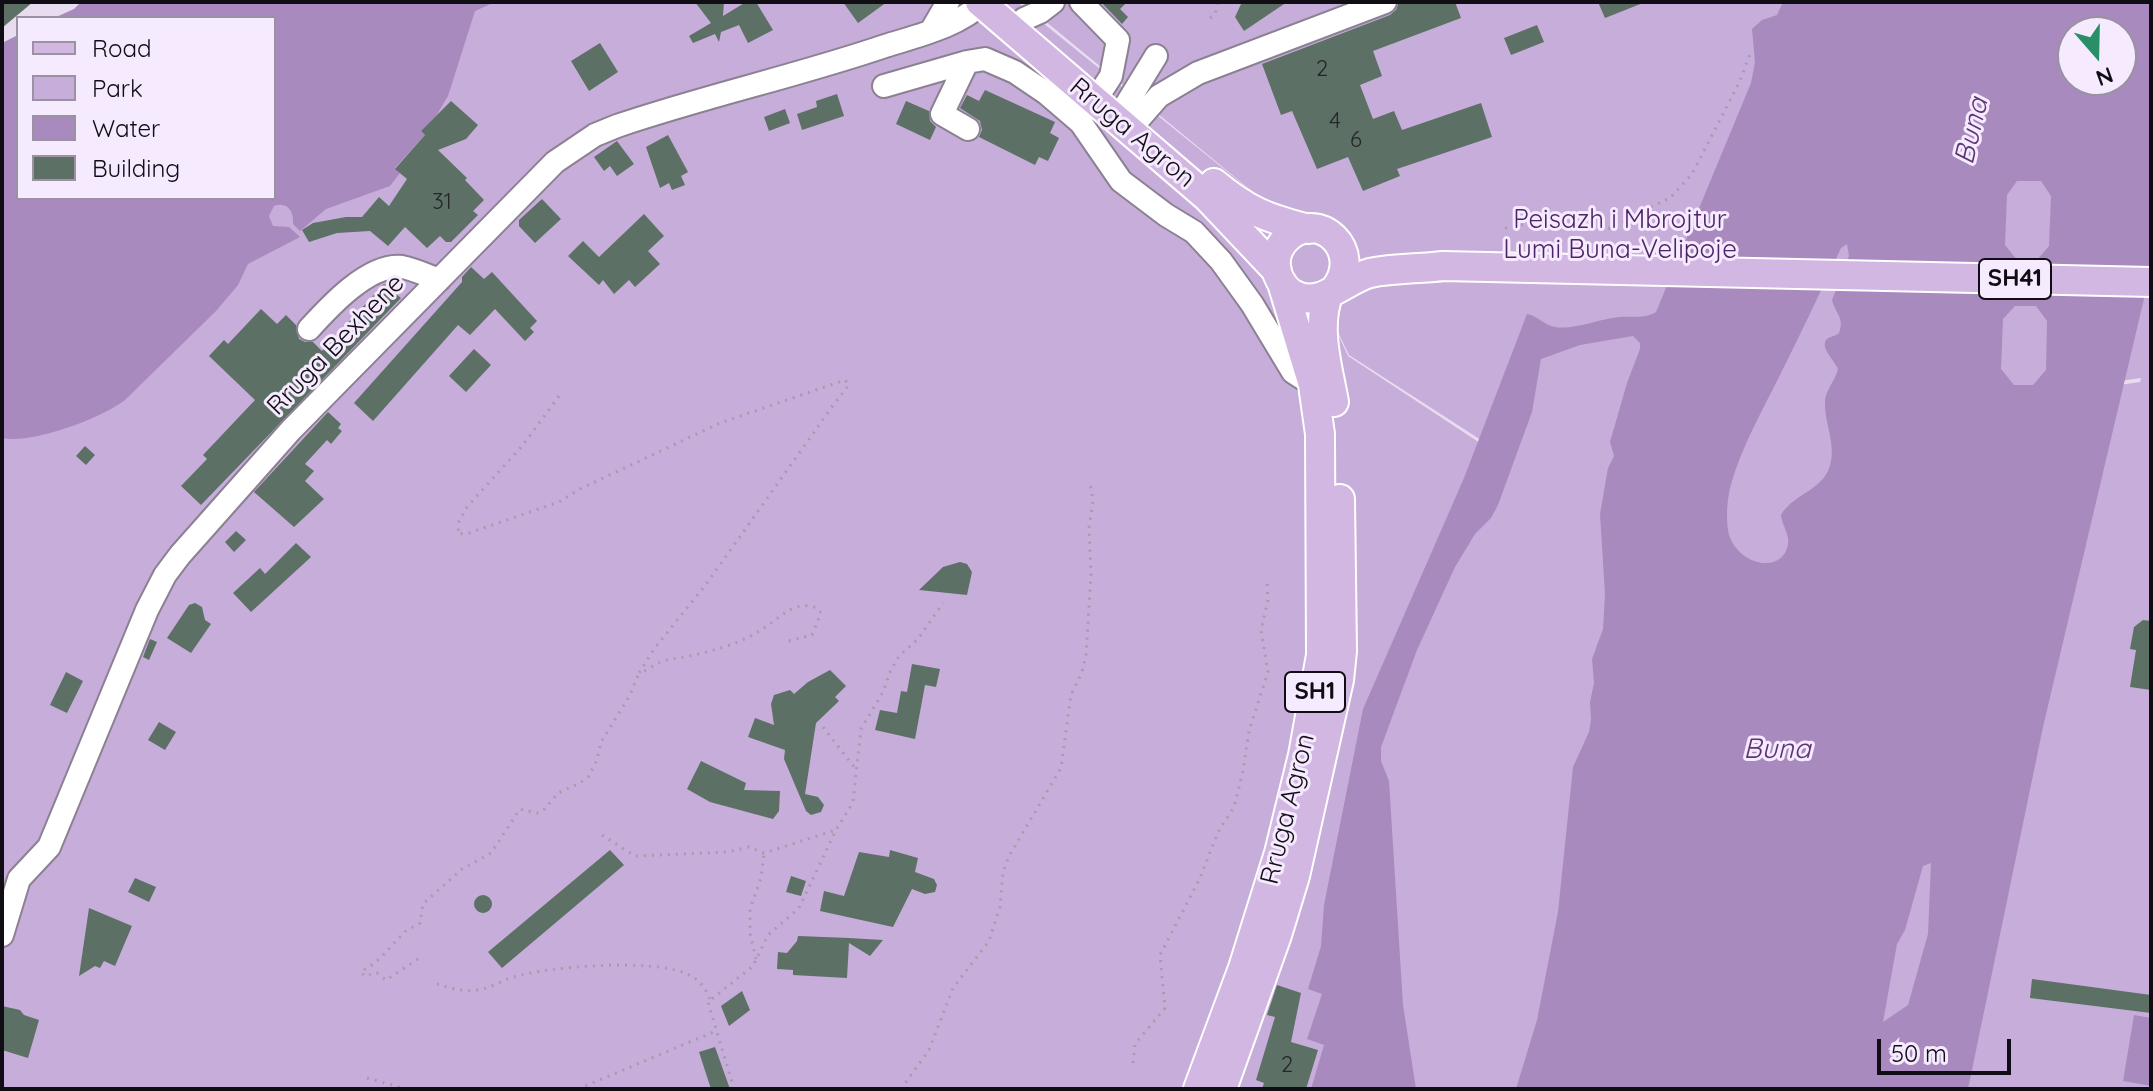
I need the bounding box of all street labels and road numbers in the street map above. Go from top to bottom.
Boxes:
street label: Rruga Agron [1063,72,1201,194]
road number: SH41 [1979,259,2051,299]
street label: Rruga Bexhene [261,268,411,422]
road number: SH1 [1285,672,1345,712]
street label: Rruga Agron [1254,730,1322,888]

